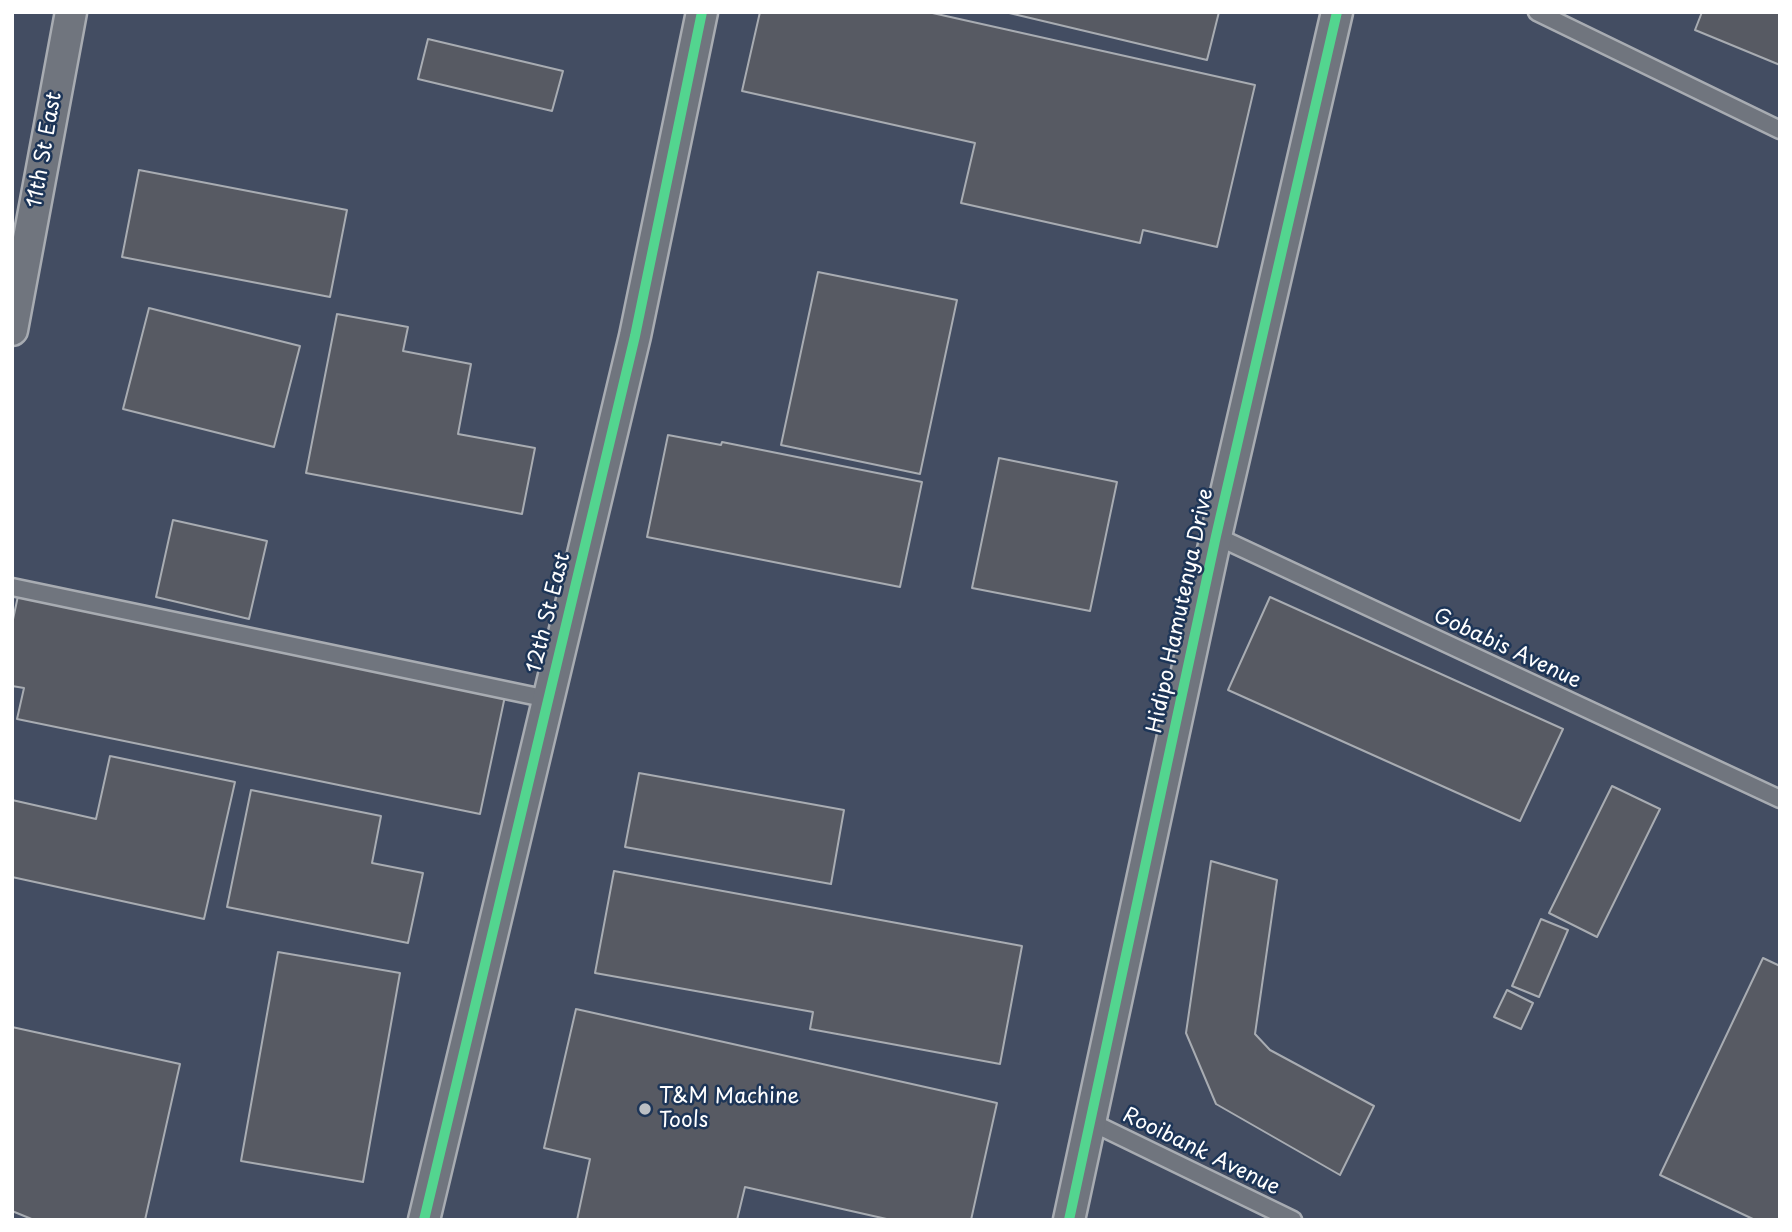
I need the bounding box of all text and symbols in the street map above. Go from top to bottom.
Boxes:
street label: 11th St East [22,90,68,210]
street label: Hidipo Hamutenya Drive [1143,486,1219,736]
street label: 12th St East [522,550,576,676]
street label: Gobabis Avenue [1429,604,1585,694]
place label: T&M Machine Tools [659,1084,799,1134]
marker: T&M Machine Tools [637,1101,653,1117]
street label: Rooibank Avenue [1118,1103,1284,1201]

